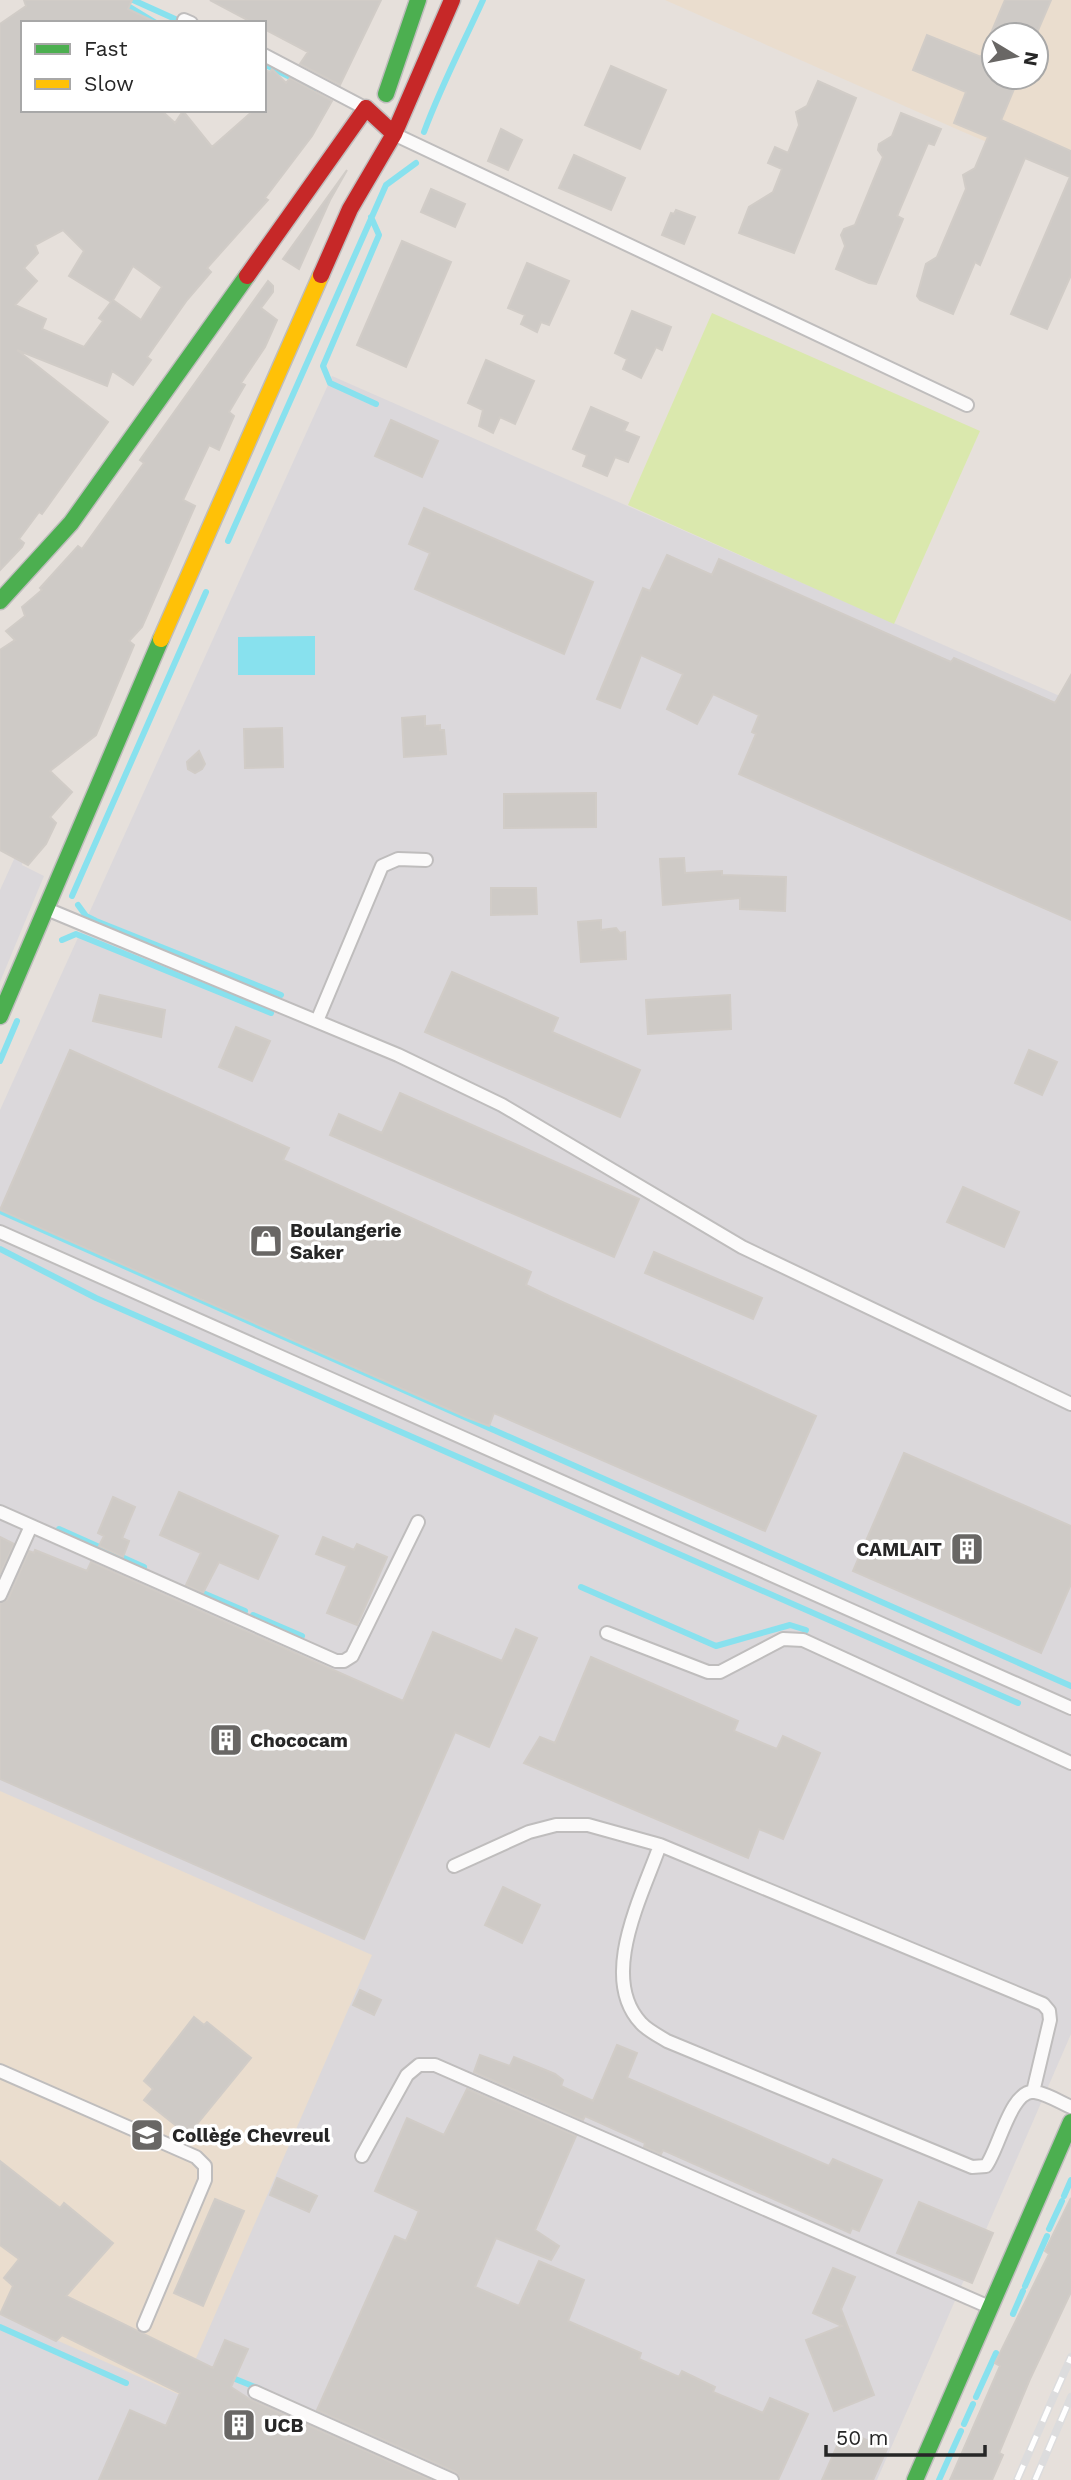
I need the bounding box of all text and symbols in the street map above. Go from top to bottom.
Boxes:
legend [21,21,266,112]
north arrow [980,21,1050,91]
text: Fast [84,36,128,61]
text: N [1019,50,1044,68]
text: Slow [84,71,134,96]
place label: Boulangerie Saker [290,1219,402,1264]
shop icon: Boulangerie Saker [247,1222,285,1260]
building icon: CAMLAIT [948,1530,986,1568]
place label: CAMLAIT [856,1538,942,1561]
building icon: Chococam [207,1721,245,1759]
place label: Chococam [250,1729,348,1752]
school or university icon: Collège Chevreul [128,2116,166,2154]
place label: Collège Chevreul [172,2124,331,2147]
building icon: UCB [220,2406,258,2444]
place label: UCB [264,2414,303,2437]
scale bar [826,2414,985,2458]
text: 50 m [836,2425,888,2450]

